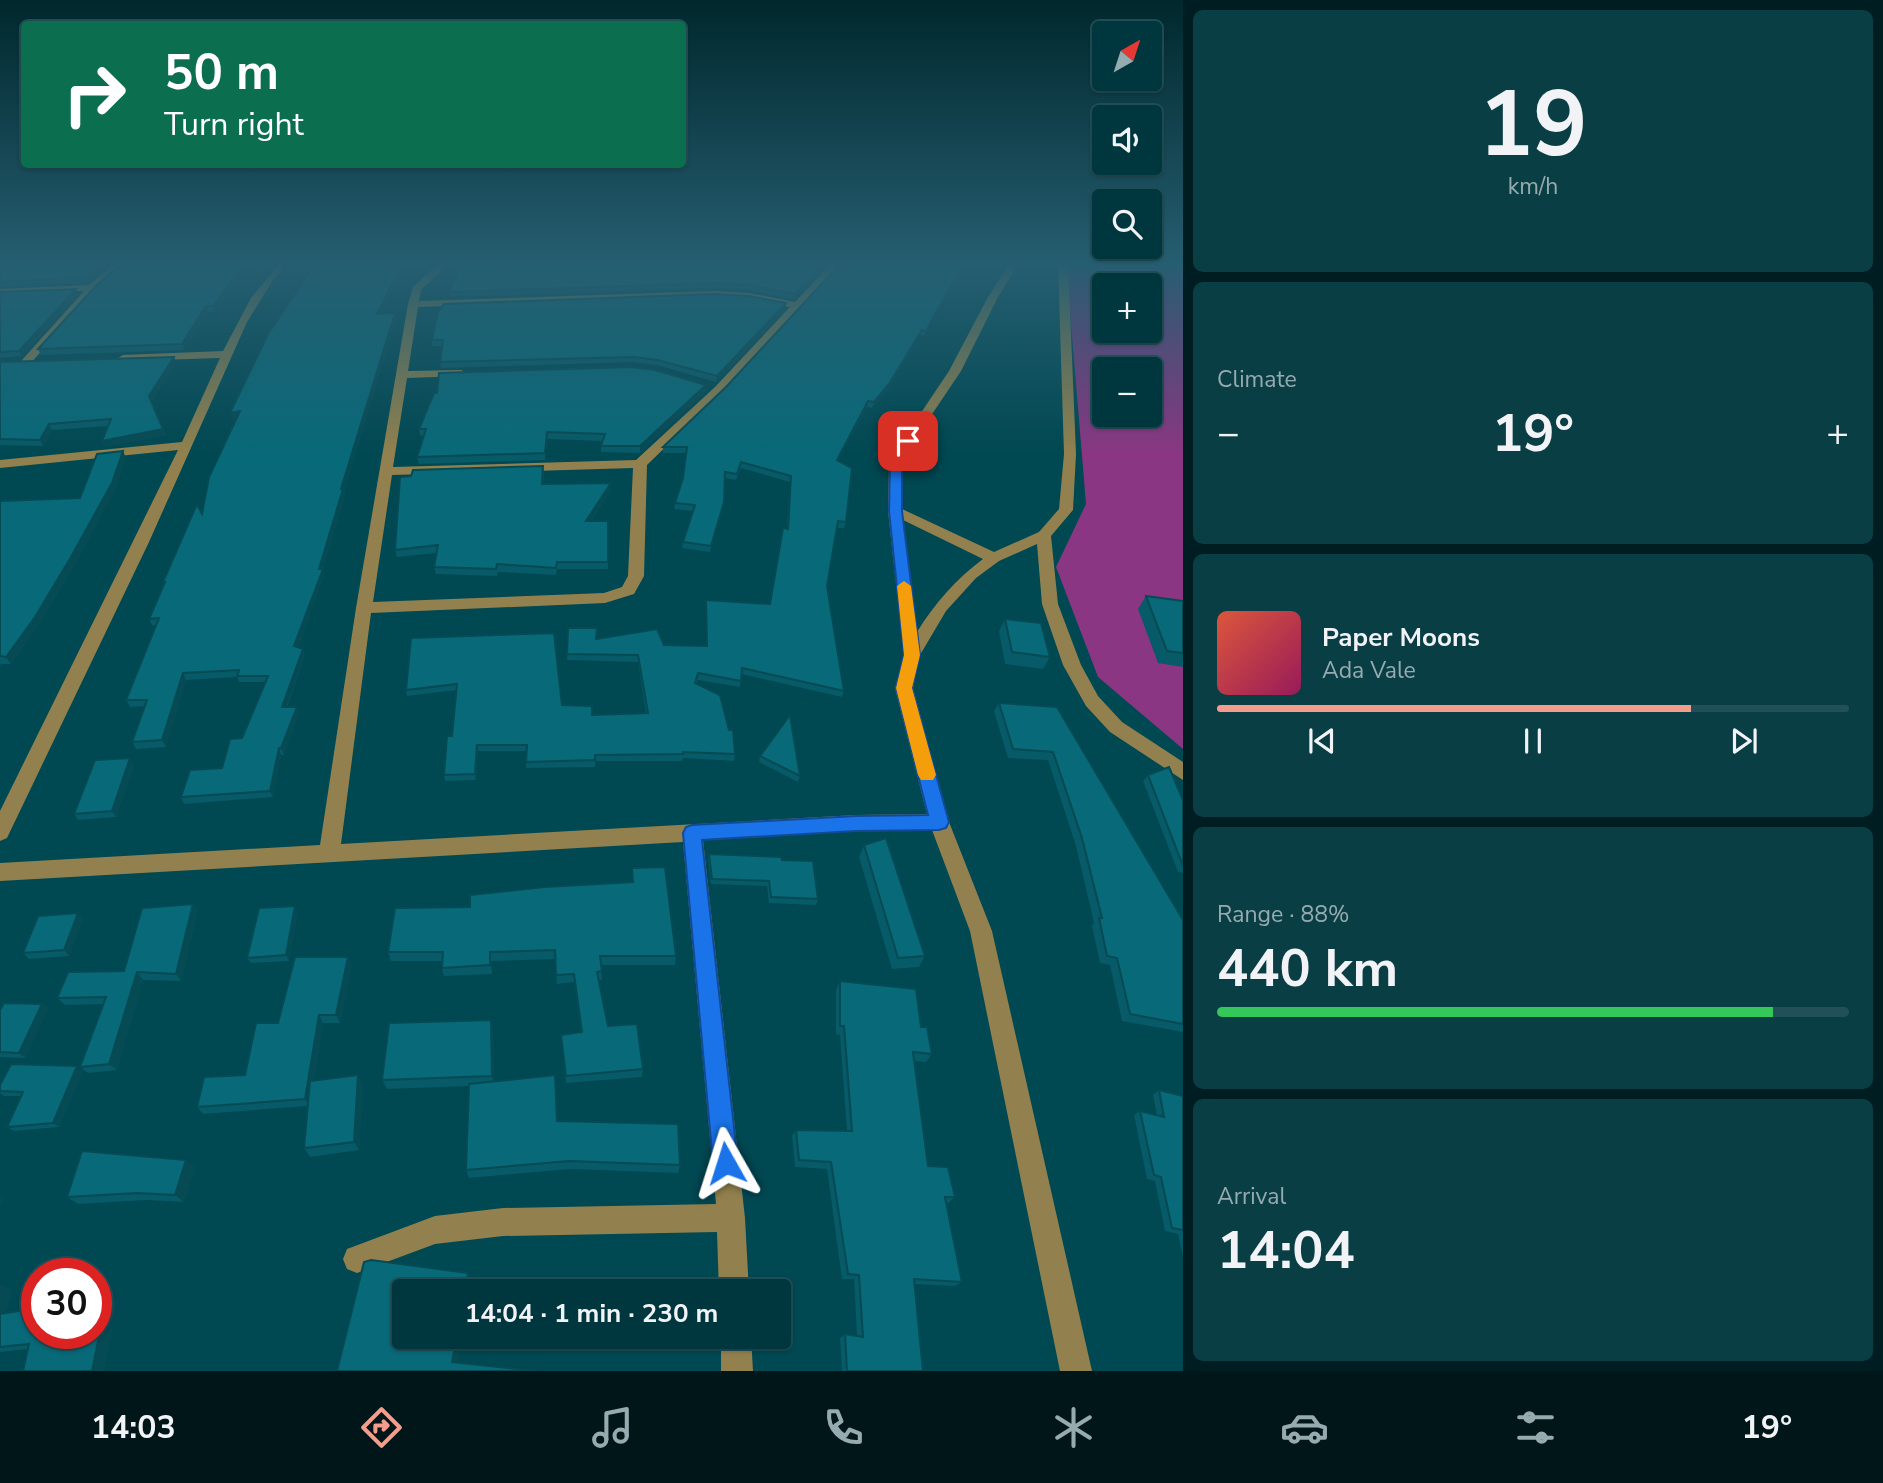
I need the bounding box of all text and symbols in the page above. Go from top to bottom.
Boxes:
north arrow [1092,21,1162,91]
map controls [1092,21,1162,427]
text: 50 m [164,39,279,106]
icon: right [49,49,140,140]
text: 19 [1478,63,1588,187]
text: Turn right [164,103,304,146]
button: sound [1092,105,1162,175]
text: km/h [1508,171,1558,202]
button: search [1092,189,1162,259]
button: + [1092,273,1162,343]
button: − [1092,357,1162,427]
text: Climate [1217,364,1297,395]
text: 19° [1492,398,1574,469]
text: − [1217,408,1240,459]
text: + [1826,408,1849,459]
pin [878,411,938,471]
icon: arrive [889,422,927,460]
text: Paper Moons [1322,620,1480,655]
text: Ada Vale [1322,655,1416,686]
icon: previous [1303,722,1341,760]
icon: pause [1514,722,1552,760]
icon: next [1725,722,1763,760]
text: Range · 88% [1217,899,1349,930]
text: 440 km [1217,933,1398,1004]
position arrow [689,1126,763,1200]
text: Arrival [1217,1181,1286,1212]
text: 14:04 [1217,1215,1355,1286]
speed limit sign: 30 [21,1258,112,1349]
text: 14:04 · 1 min · 230 m [465,1296,718,1331]
icon: directions [357,1403,406,1452]
icon: music [588,1403,637,1452]
icon: phone [819,1403,868,1452]
icon: climate [1049,1403,1098,1452]
icon: car [1280,1403,1329,1452]
icon: filters [1511,1403,1560,1452]
text: 14:03 [91,1406,176,1449]
text: 19° [1742,1406,1792,1449]

